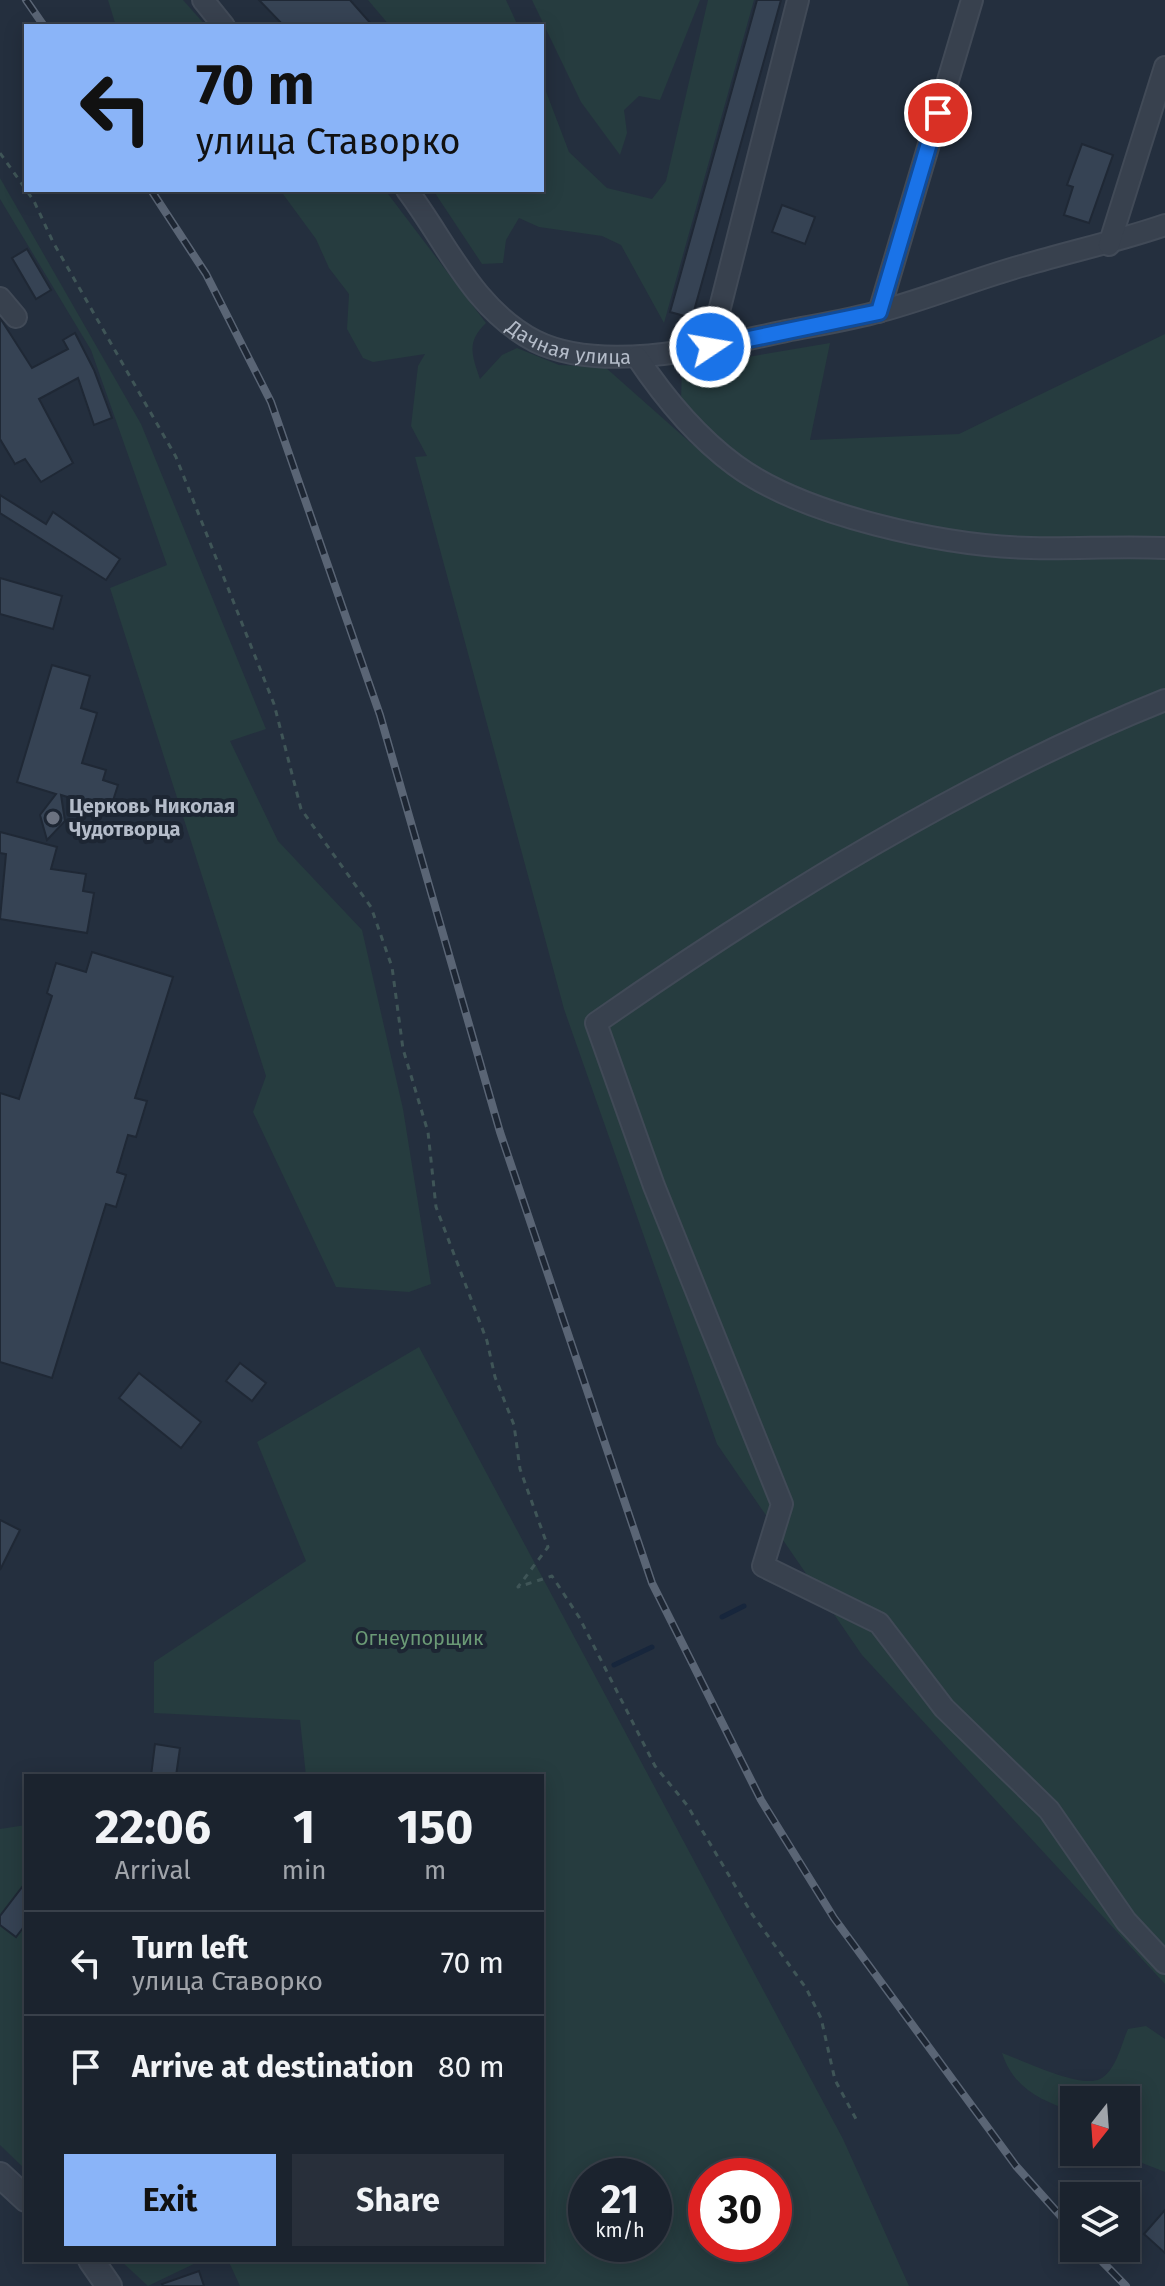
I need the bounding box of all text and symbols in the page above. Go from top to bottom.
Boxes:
text: 70 m [196,52,315,119]
icon: left [64,56,168,160]
pin [904,79,972,147]
icon: arrive [916,91,960,135]
text: улица Ставорко [196,120,461,164]
position arrow [668,305,752,389]
street label: Дачная улица [501,314,631,369]
place label: Церковь Николая Чудотворца [69,794,235,841]
marker: Церковь Николая Чудотворца [44,809,62,827]
park label: Огнеупорщик [355,1626,484,1650]
text: 22:06 [95,1798,211,1856]
text: 1 [293,1798,315,1856]
text: 150 [397,1798,473,1856]
text: Arrival [115,1855,191,1886]
text: min [282,1855,327,1886]
text: m [424,1855,446,1886]
text: Turn left [132,1930,248,1966]
icon: left [64,1941,108,1985]
text: 70 m [441,1945,504,1981]
text: улица Ставорко [132,1966,323,1997]
icon: arrive [64,2045,108,2089]
text: Arrive at destination [132,2049,414,2085]
text: 80 m [438,2049,505,2085]
north arrow [1060,2086,1140,2166]
map controls [1060,2086,1140,2262]
button: Exit [64,2154,276,2246]
button: Share [292,2154,504,2246]
speed limit sign: 30 [688,2158,792,2262]
text: 21 [601,2176,639,2224]
button: layers [1060,2182,1140,2262]
text: km/h [595,2218,645,2242]

